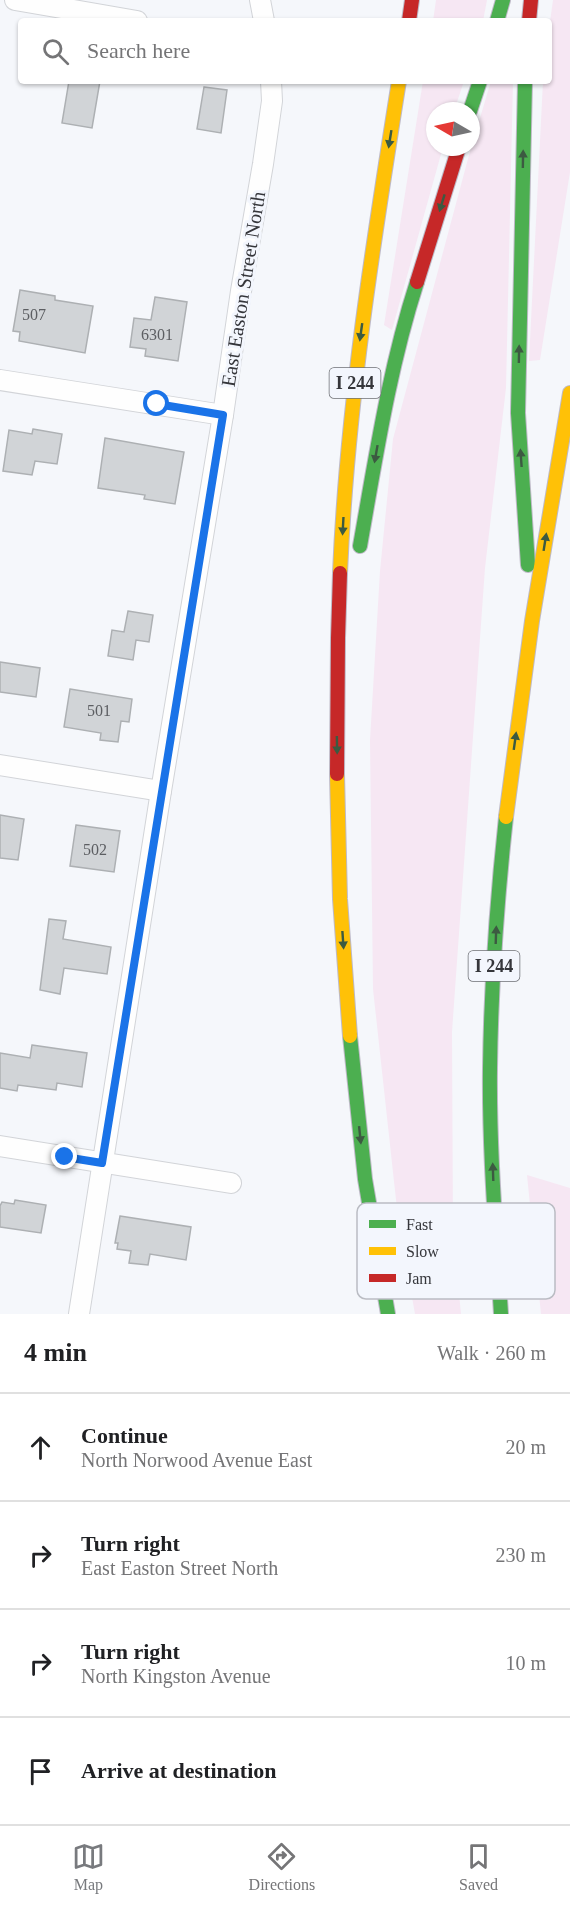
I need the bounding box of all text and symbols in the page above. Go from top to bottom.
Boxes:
search box [18,18,552,84]
icon: search [39,35,72,68]
text: Search here [87,38,190,63]
north arrow [426,102,480,156]
one-way arrow [385,129,394,148]
one-way arrow [518,150,528,169]
street label: East Easton Street North [217,190,269,388]
one-way arrow [437,194,446,212]
house number: 507 [22,306,46,323]
one-way arrow [356,322,365,341]
house number: 6301 [141,326,173,343]
one-way arrow [514,345,524,364]
road number: I 244 [330,368,380,398]
route start [143,390,169,416]
one-way arrow [371,444,380,463]
one-way arrow [516,448,526,467]
one-way arrow [338,516,348,535]
one-way arrow [541,533,550,552]
house number: 501 [87,702,111,719]
one-way arrow [511,731,520,750]
one-way arrow [332,736,342,755]
house number: 502 [83,841,107,858]
one-way arrow [491,925,500,944]
one-way arrow [338,931,347,950]
road number: I 244 [468,951,520,981]
one-way arrow [355,1125,365,1144]
route end [51,1143,77,1169]
one-way arrow [488,1162,498,1181]
legend [357,1203,555,1299]
text: Fast [406,1216,433,1233]
text: Slow [406,1243,439,1260]
text: Jam [406,1270,432,1287]
text: 4 min [24,1338,87,1367]
text: Walk · 260 m [437,1342,546,1364]
text: Continue [81,1423,168,1448]
icon: ahead [24,1431,57,1464]
text: 20 m [505,1436,546,1458]
text: North Norwood Avenue East [81,1449,312,1471]
text: Turn right [81,1531,180,1556]
icon: right [24,1539,57,1572]
text: 230 m [495,1544,546,1566]
text: East Easton Street North [81,1557,278,1579]
text: Turn right [81,1639,180,1664]
icon: right [24,1647,57,1680]
text: 10 m [505,1652,546,1674]
text: North Kingston Avenue [81,1665,271,1687]
icon: arrive [24,1755,57,1788]
text: Arrive at destination [81,1758,277,1783]
tab: Map [72,1840,105,1894]
tab: Directions [249,1840,315,1894]
tab: Saved [459,1840,498,1894]

